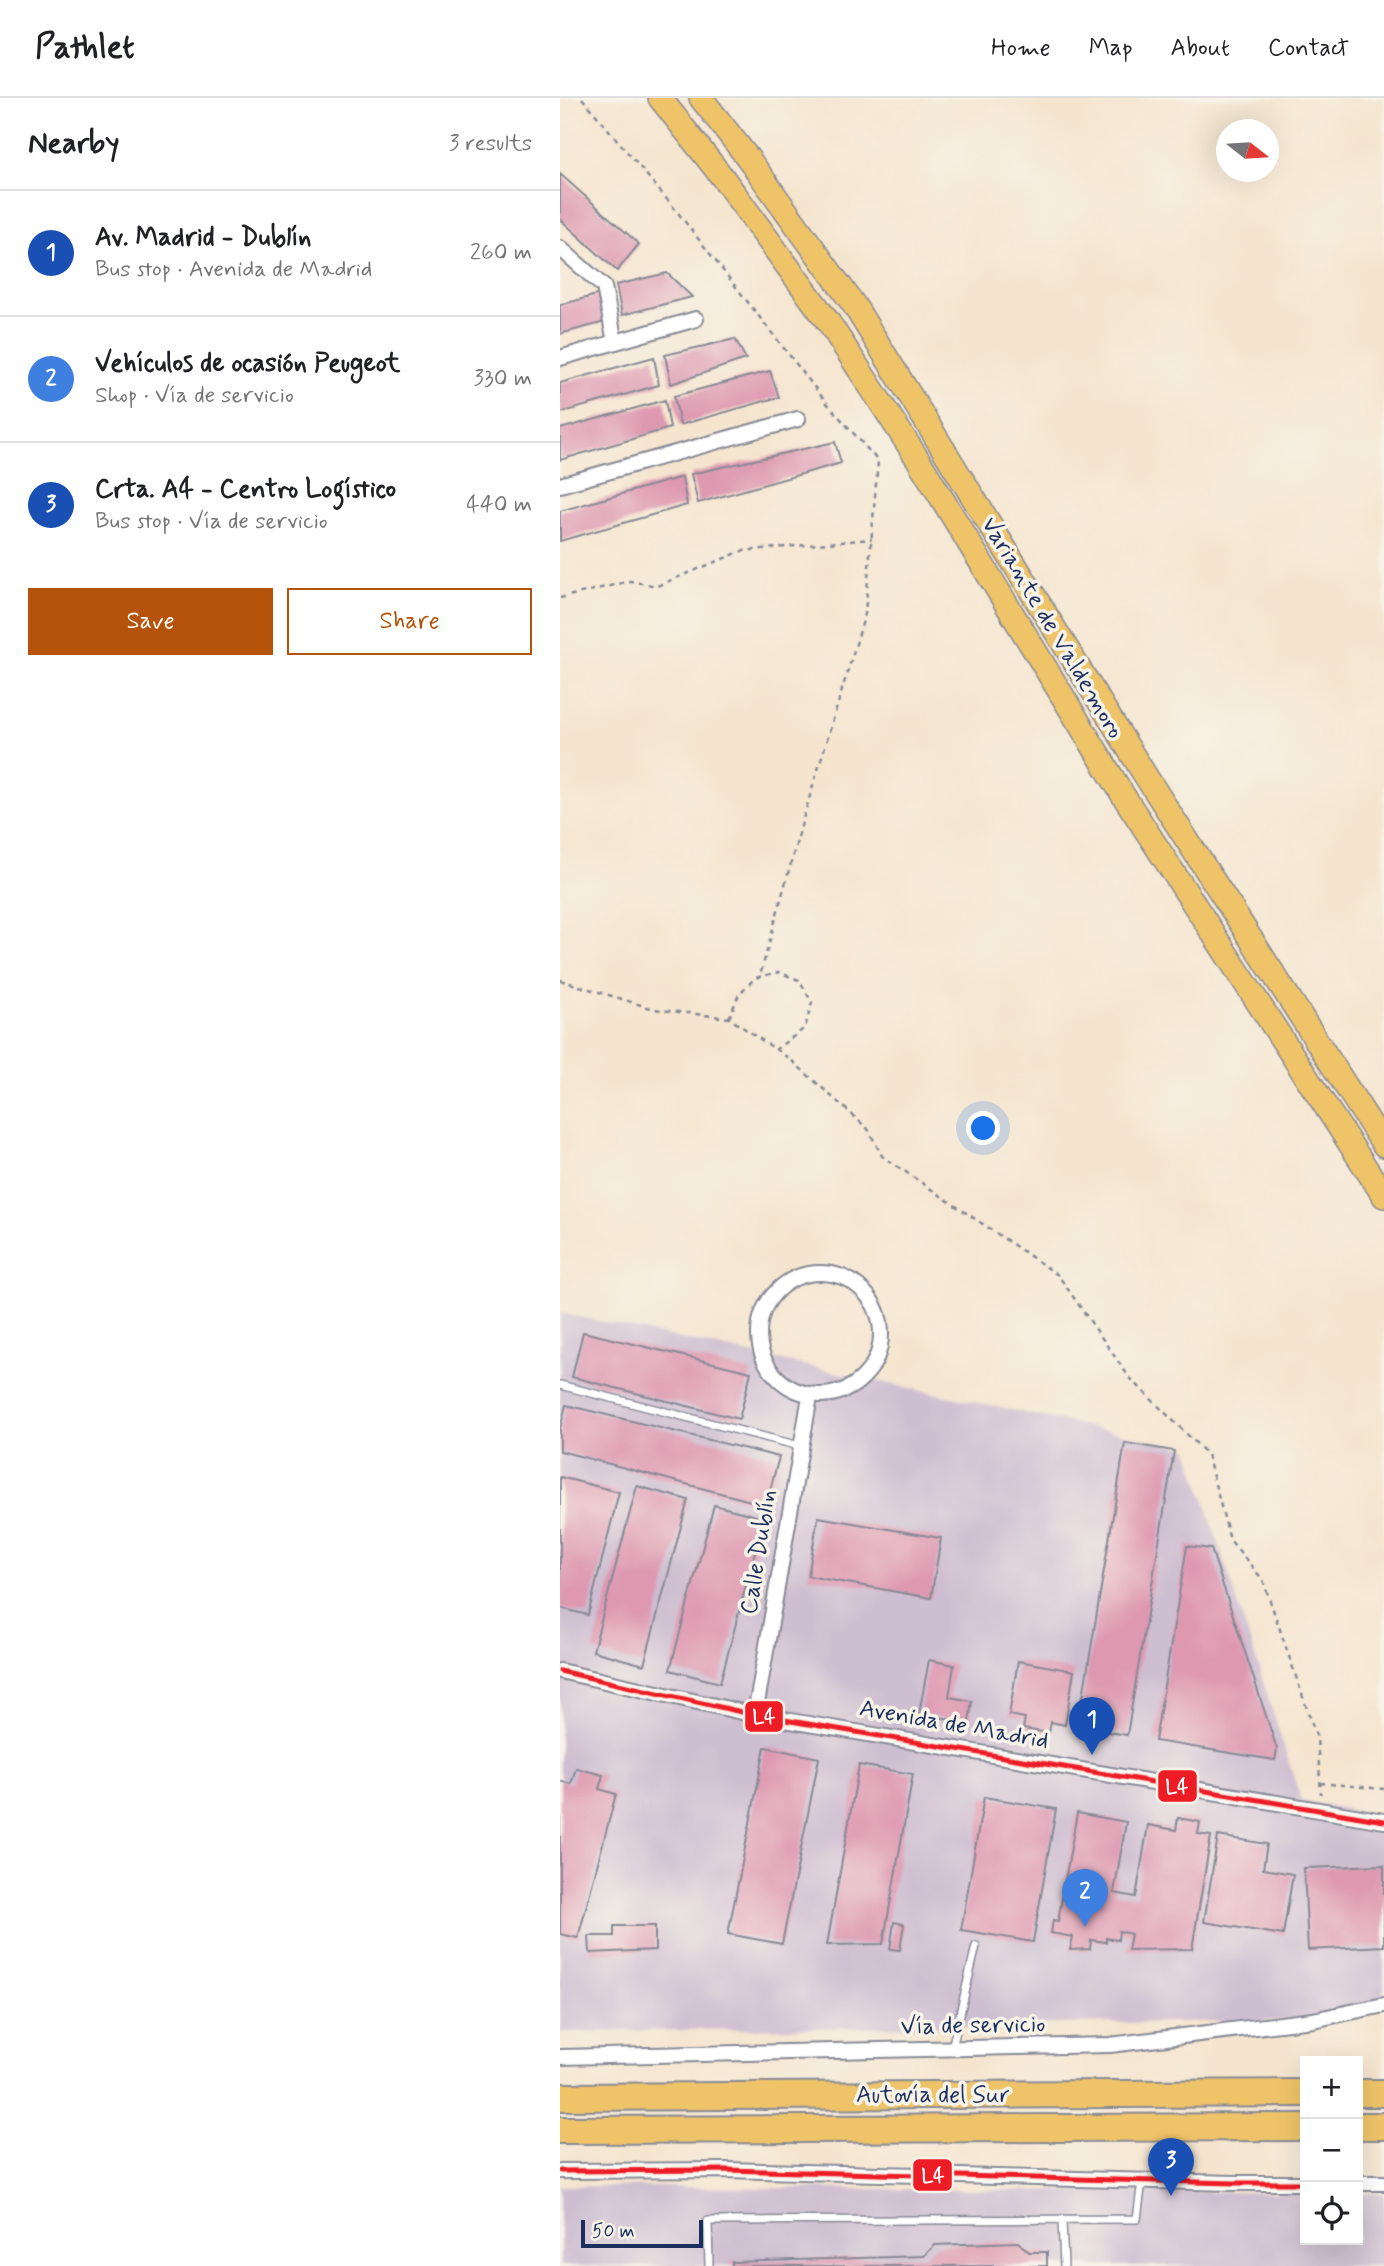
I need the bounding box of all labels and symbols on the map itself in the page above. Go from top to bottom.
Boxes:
north arrow [1216,119,1279,182]
street label: Variante de Valdemoro [973,511,1131,745]
your location [966,1111,1000,1145]
street label: Calle Dublín [734,1487,784,1617]
street label: Avenida de Madrid [857,1693,1051,1757]
pin: 1 [1069,1697,1115,1755]
line badge: L4 [744,1700,784,1733]
text: L4 [753,1705,775,1730]
line badge: L4 [1157,1769,1198,1803]
text: L4 [1166,1775,1188,1800]
pin: 2 [1062,1869,1108,1927]
street label: Vía de servicio [900,2009,1046,2043]
street label: Autovía del Sur [856,2080,1010,2111]
pin: 3 [1148,2138,1194,2196]
line badge: L4 [912,2158,953,2192]
text: L4 [922,2164,944,2189]
scale bar [581,2217,704,2249]

